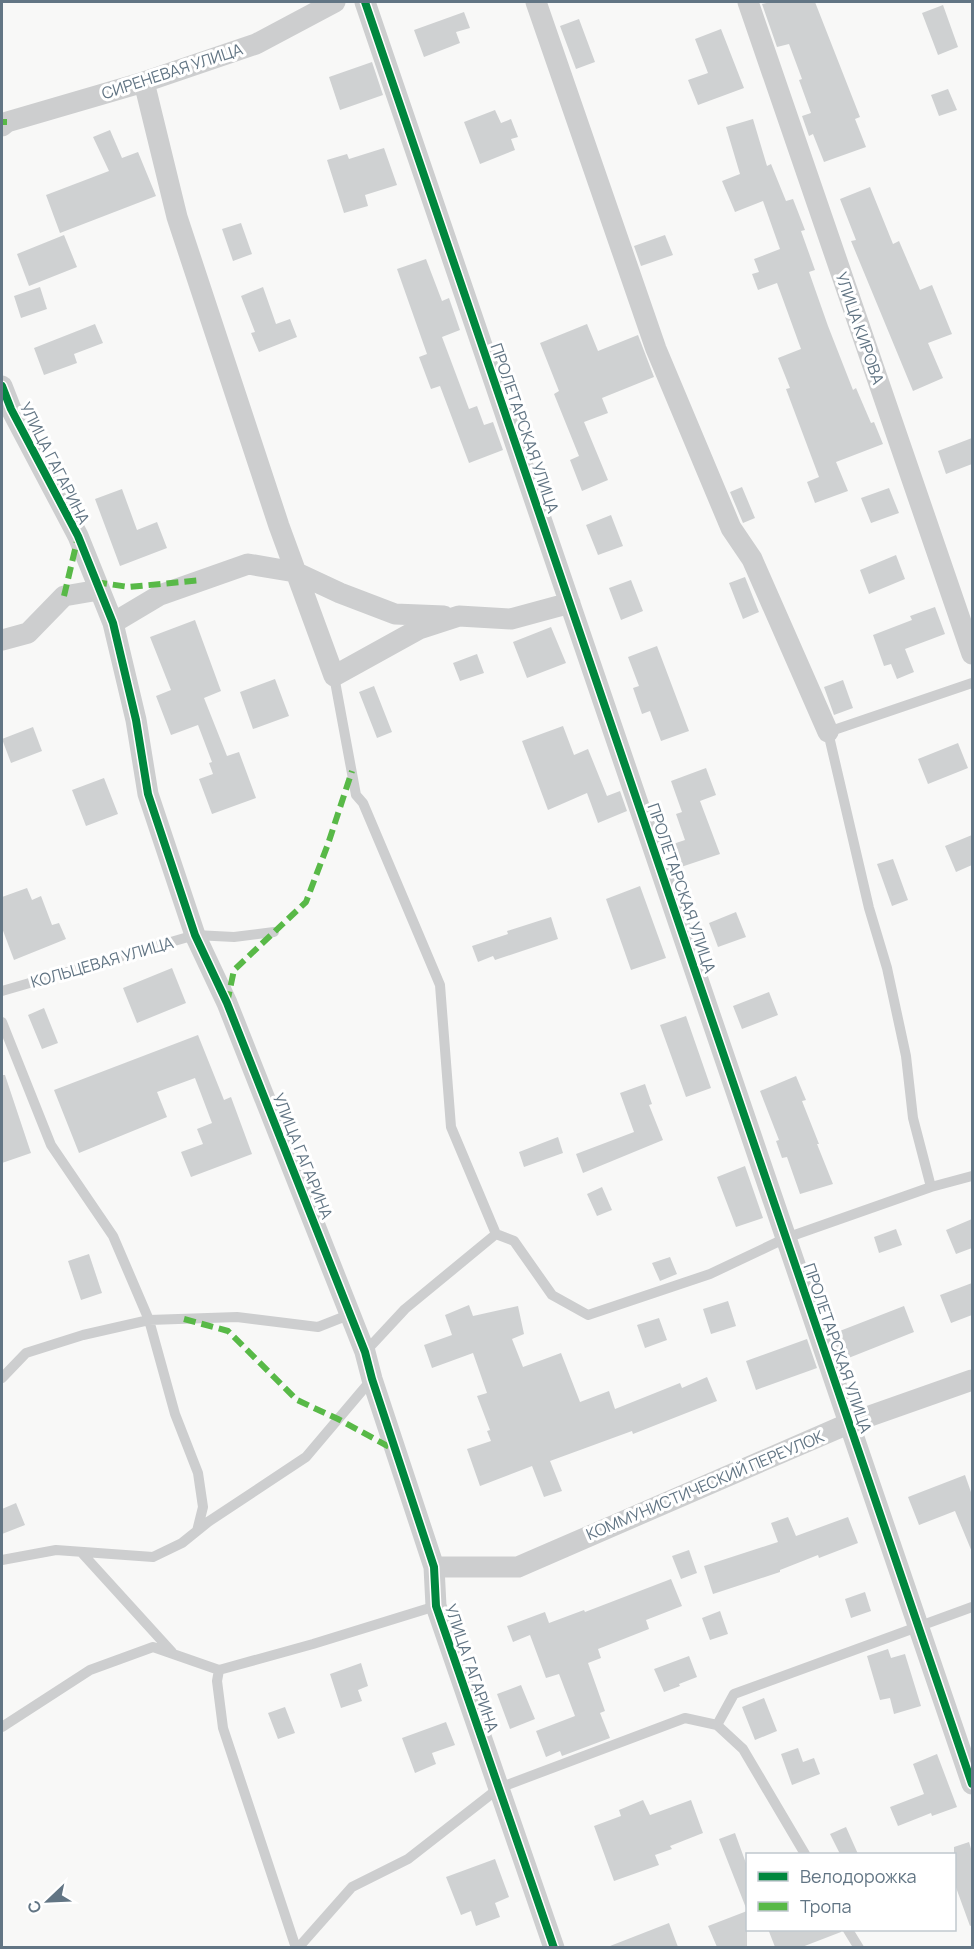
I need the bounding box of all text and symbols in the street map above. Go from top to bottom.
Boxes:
street label: СИРЕНЕВАЯ УЛИЦА [99,38,245,104]
street label: УЛИЦА КИРОВА [830,269,890,387]
street label: ПРОЛЕТАРСКАЯ УЛИЦА [486,340,564,516]
street label: УЛИЦА ГАГАРИНА [15,398,95,528]
street label: ПРОЛЕТАРСКАЯ УЛИЦА [643,800,721,976]
street label: КОЛЬЦЕВАЯ УЛИЦА [28,931,176,993]
street label: УЛИЦА ГАГАРИНА [268,1090,338,1222]
street label: ПРОЛЕТАРСКАЯ УЛИЦА [799,1260,877,1436]
street label: КОММУНИСТИЧЕСКИЙ ПЕРЕУЛОК [583,1425,828,1545]
street label: УЛИЦА ГАГАРИНА [440,1601,504,1735]
legend [746,1853,956,1931]
text: Велодорожка [800,1864,917,1888]
north arrow [18,1871,78,1931]
text: Тропа [800,1894,851,1918]
text: С [22,1897,47,1917]

